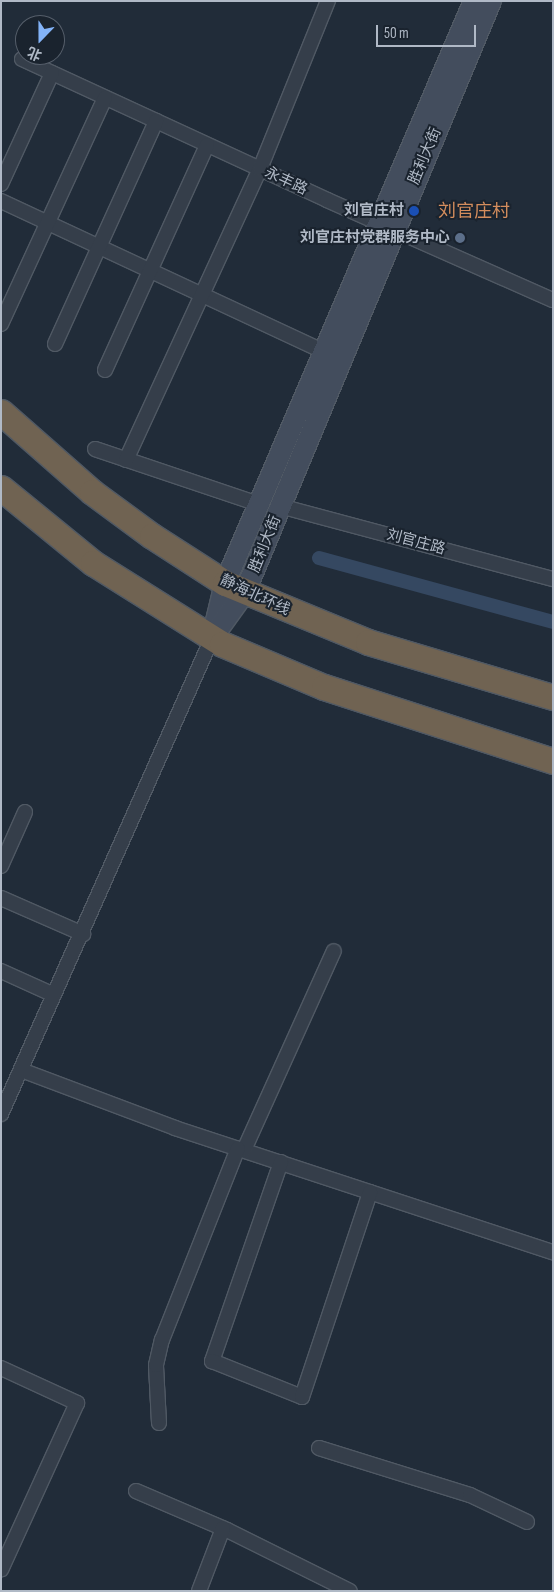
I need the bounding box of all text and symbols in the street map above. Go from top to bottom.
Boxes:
north arrow [15,15,65,65]
scale bar [379,15,479,47]
text: 50 m [384,24,409,43]
text: 北 [25,43,44,64]
street label: 胜利大街 [405,125,445,187]
street label: 永丰路 [262,163,310,199]
district label: 刘官庄村 [438,201,510,223]
place label: 刘官庄村 [344,202,404,220]
marker: 刘官庄村 [408,205,420,217]
place label: 刘官庄村党群服务中心 [300,229,450,247]
marker: 刘官庄村党群服务中心 [454,232,466,244]
street label: 胜利大街 [245,513,285,575]
street label: 刘官庄路 [385,526,447,558]
street label: 静海北环线 [217,571,293,619]

